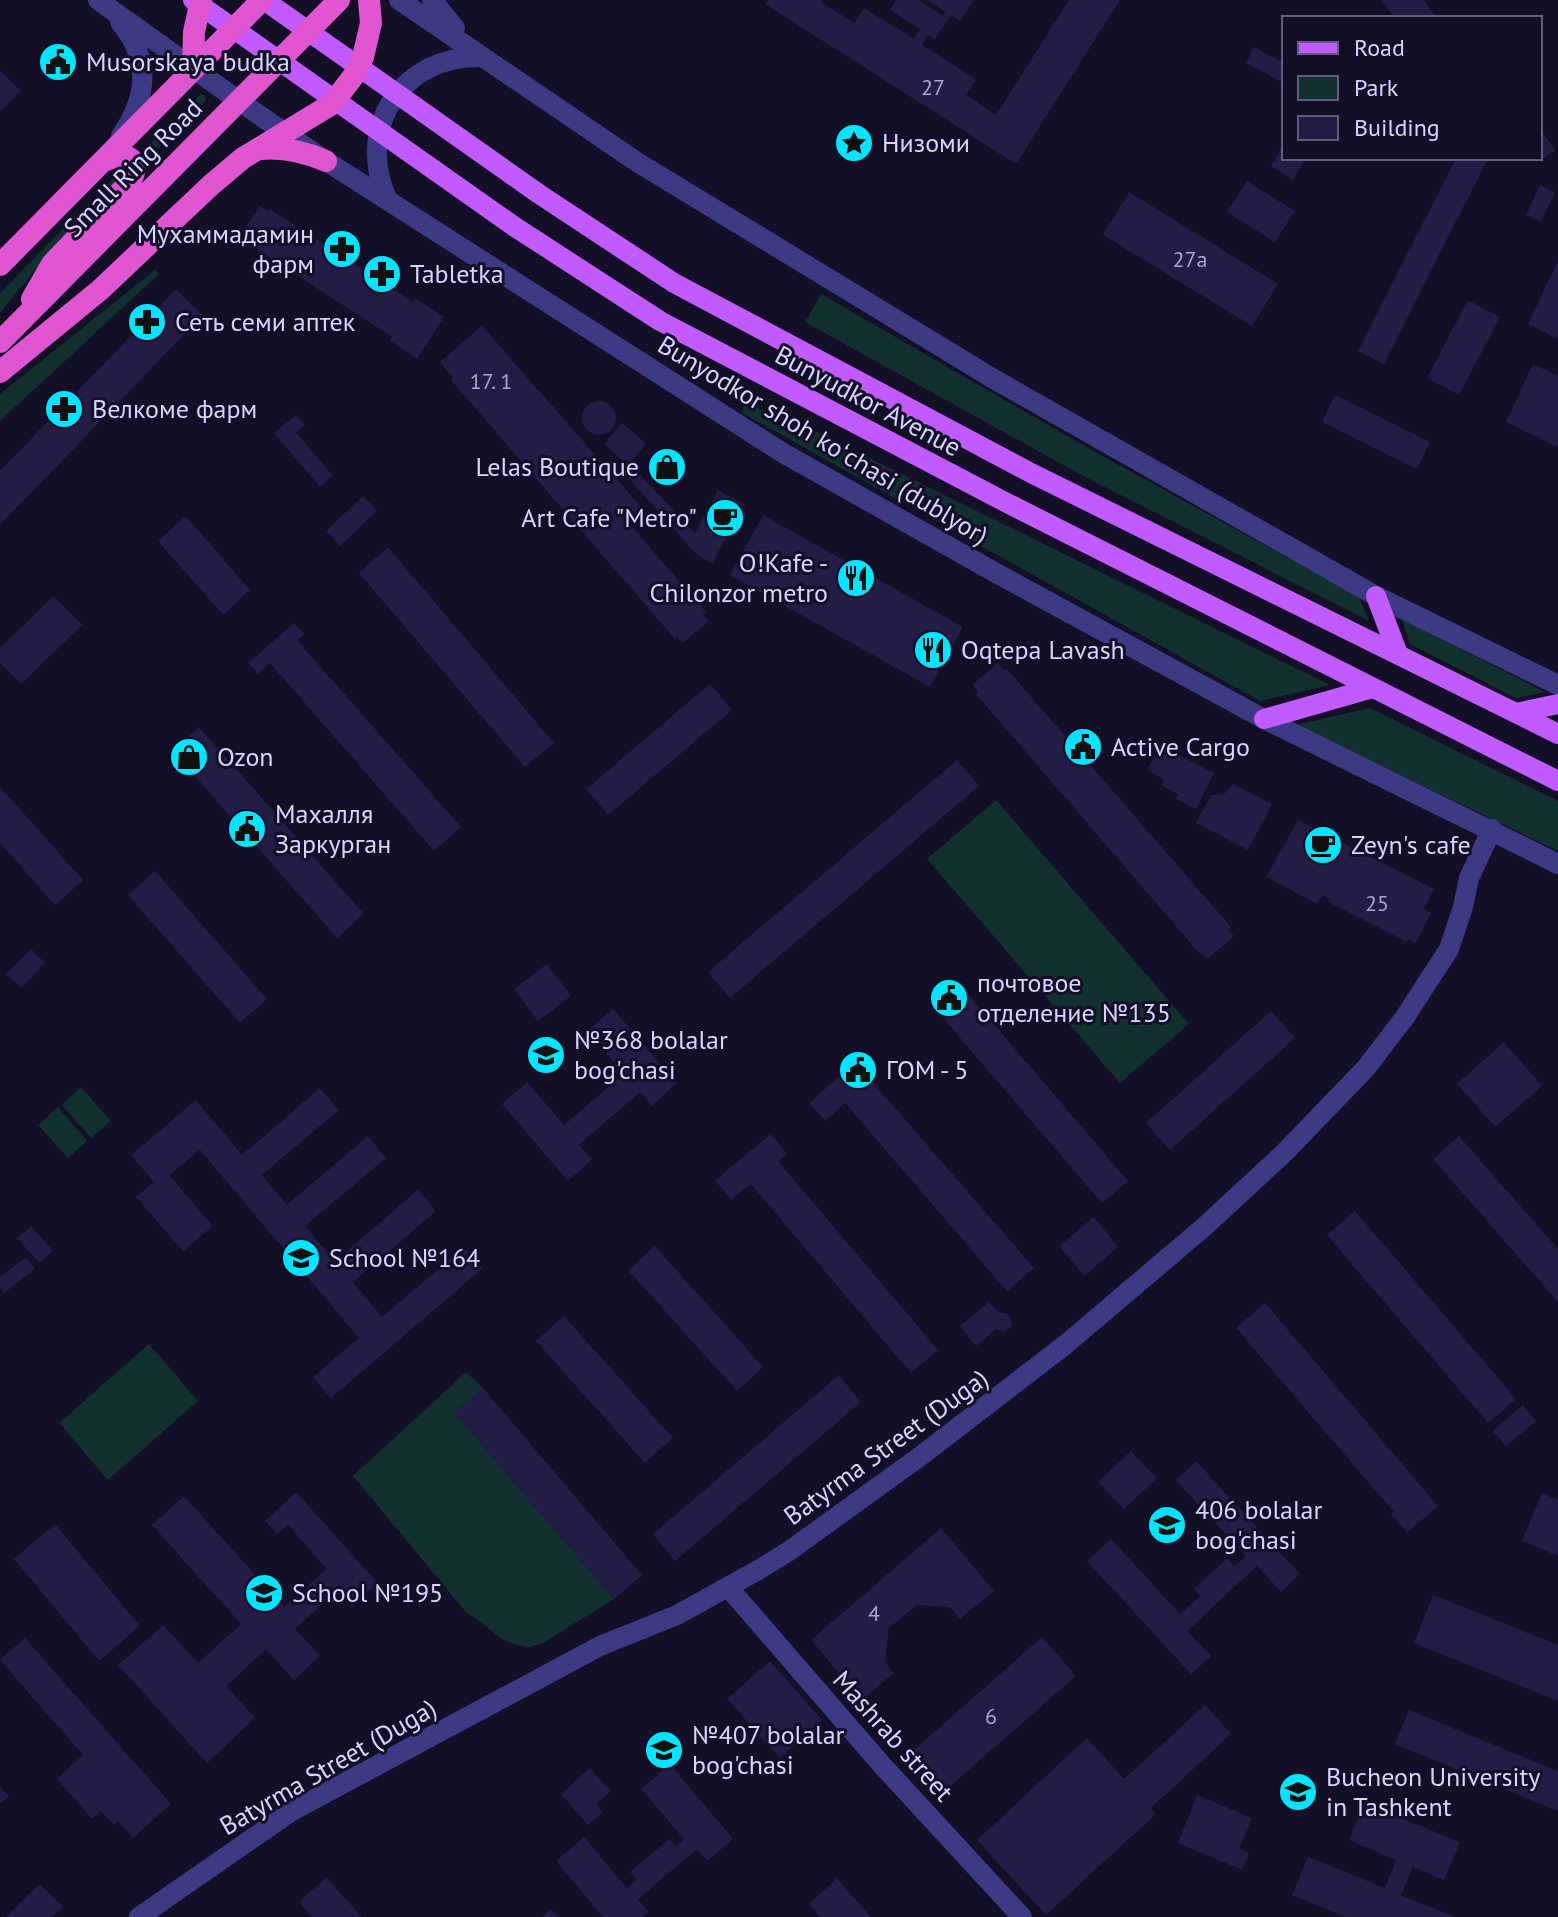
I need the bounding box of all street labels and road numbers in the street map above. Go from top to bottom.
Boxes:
street label: Small Ring Road [56,91,209,244]
street label: Bunyodkor shoh koʻchasi (dublyor) [652,328,994,551]
street label: Bunyudkor Avenue [770,338,967,463]
street label: Batyrma Street (Duga) [777,1361,994,1532]
street label: Mashrab street [826,1663,961,1808]
street label: Batyrma Street (Duga) [214,1691,442,1842]

